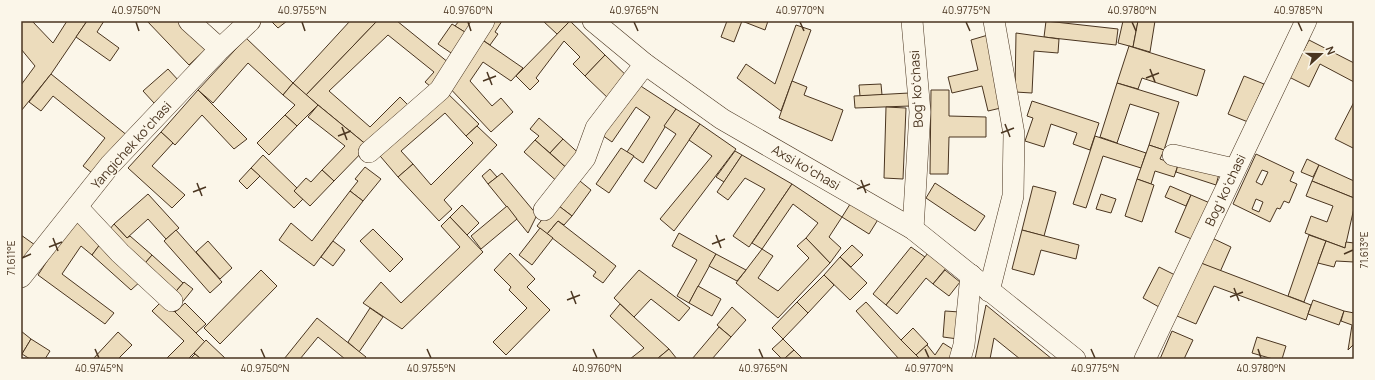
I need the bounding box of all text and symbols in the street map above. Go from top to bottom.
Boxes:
text: 40.9750°N [112,3,161,17]
text: 40.9755°N [278,3,326,17]
text: 40.9760°N [443,3,493,17]
text: 40.9765°N [610,3,659,17]
text: 40.9770°N [776,3,824,17]
text: 40.9775°N [942,3,990,17]
text: 40.9780°N [1108,3,1157,17]
text: 40.9785°N [1274,3,1322,17]
north arrow [1301,34,1341,74]
text: N [1322,44,1339,57]
street label: Bogʻ koʻchasi [905,50,927,128]
street label: Yangichek koʻchasi [87,97,175,193]
street label: Axsi koʻchasi [768,140,844,194]
street label: Bogʻ koʻchasi [1200,151,1250,229]
text: 71.613°E [1357,231,1371,268]
text: 71.611°E [4,240,18,276]
text: 40.9745°N [75,361,123,375]
text: 40.9750°N [241,361,290,375]
text: 40.9755°N [407,361,455,375]
text: 40.9760°N [572,361,622,375]
text: 40.9765°N [739,361,788,375]
text: 40.9770°N [905,361,953,375]
text: 40.9775°N [1071,361,1119,375]
text: 40.9780°N [1237,361,1286,375]

